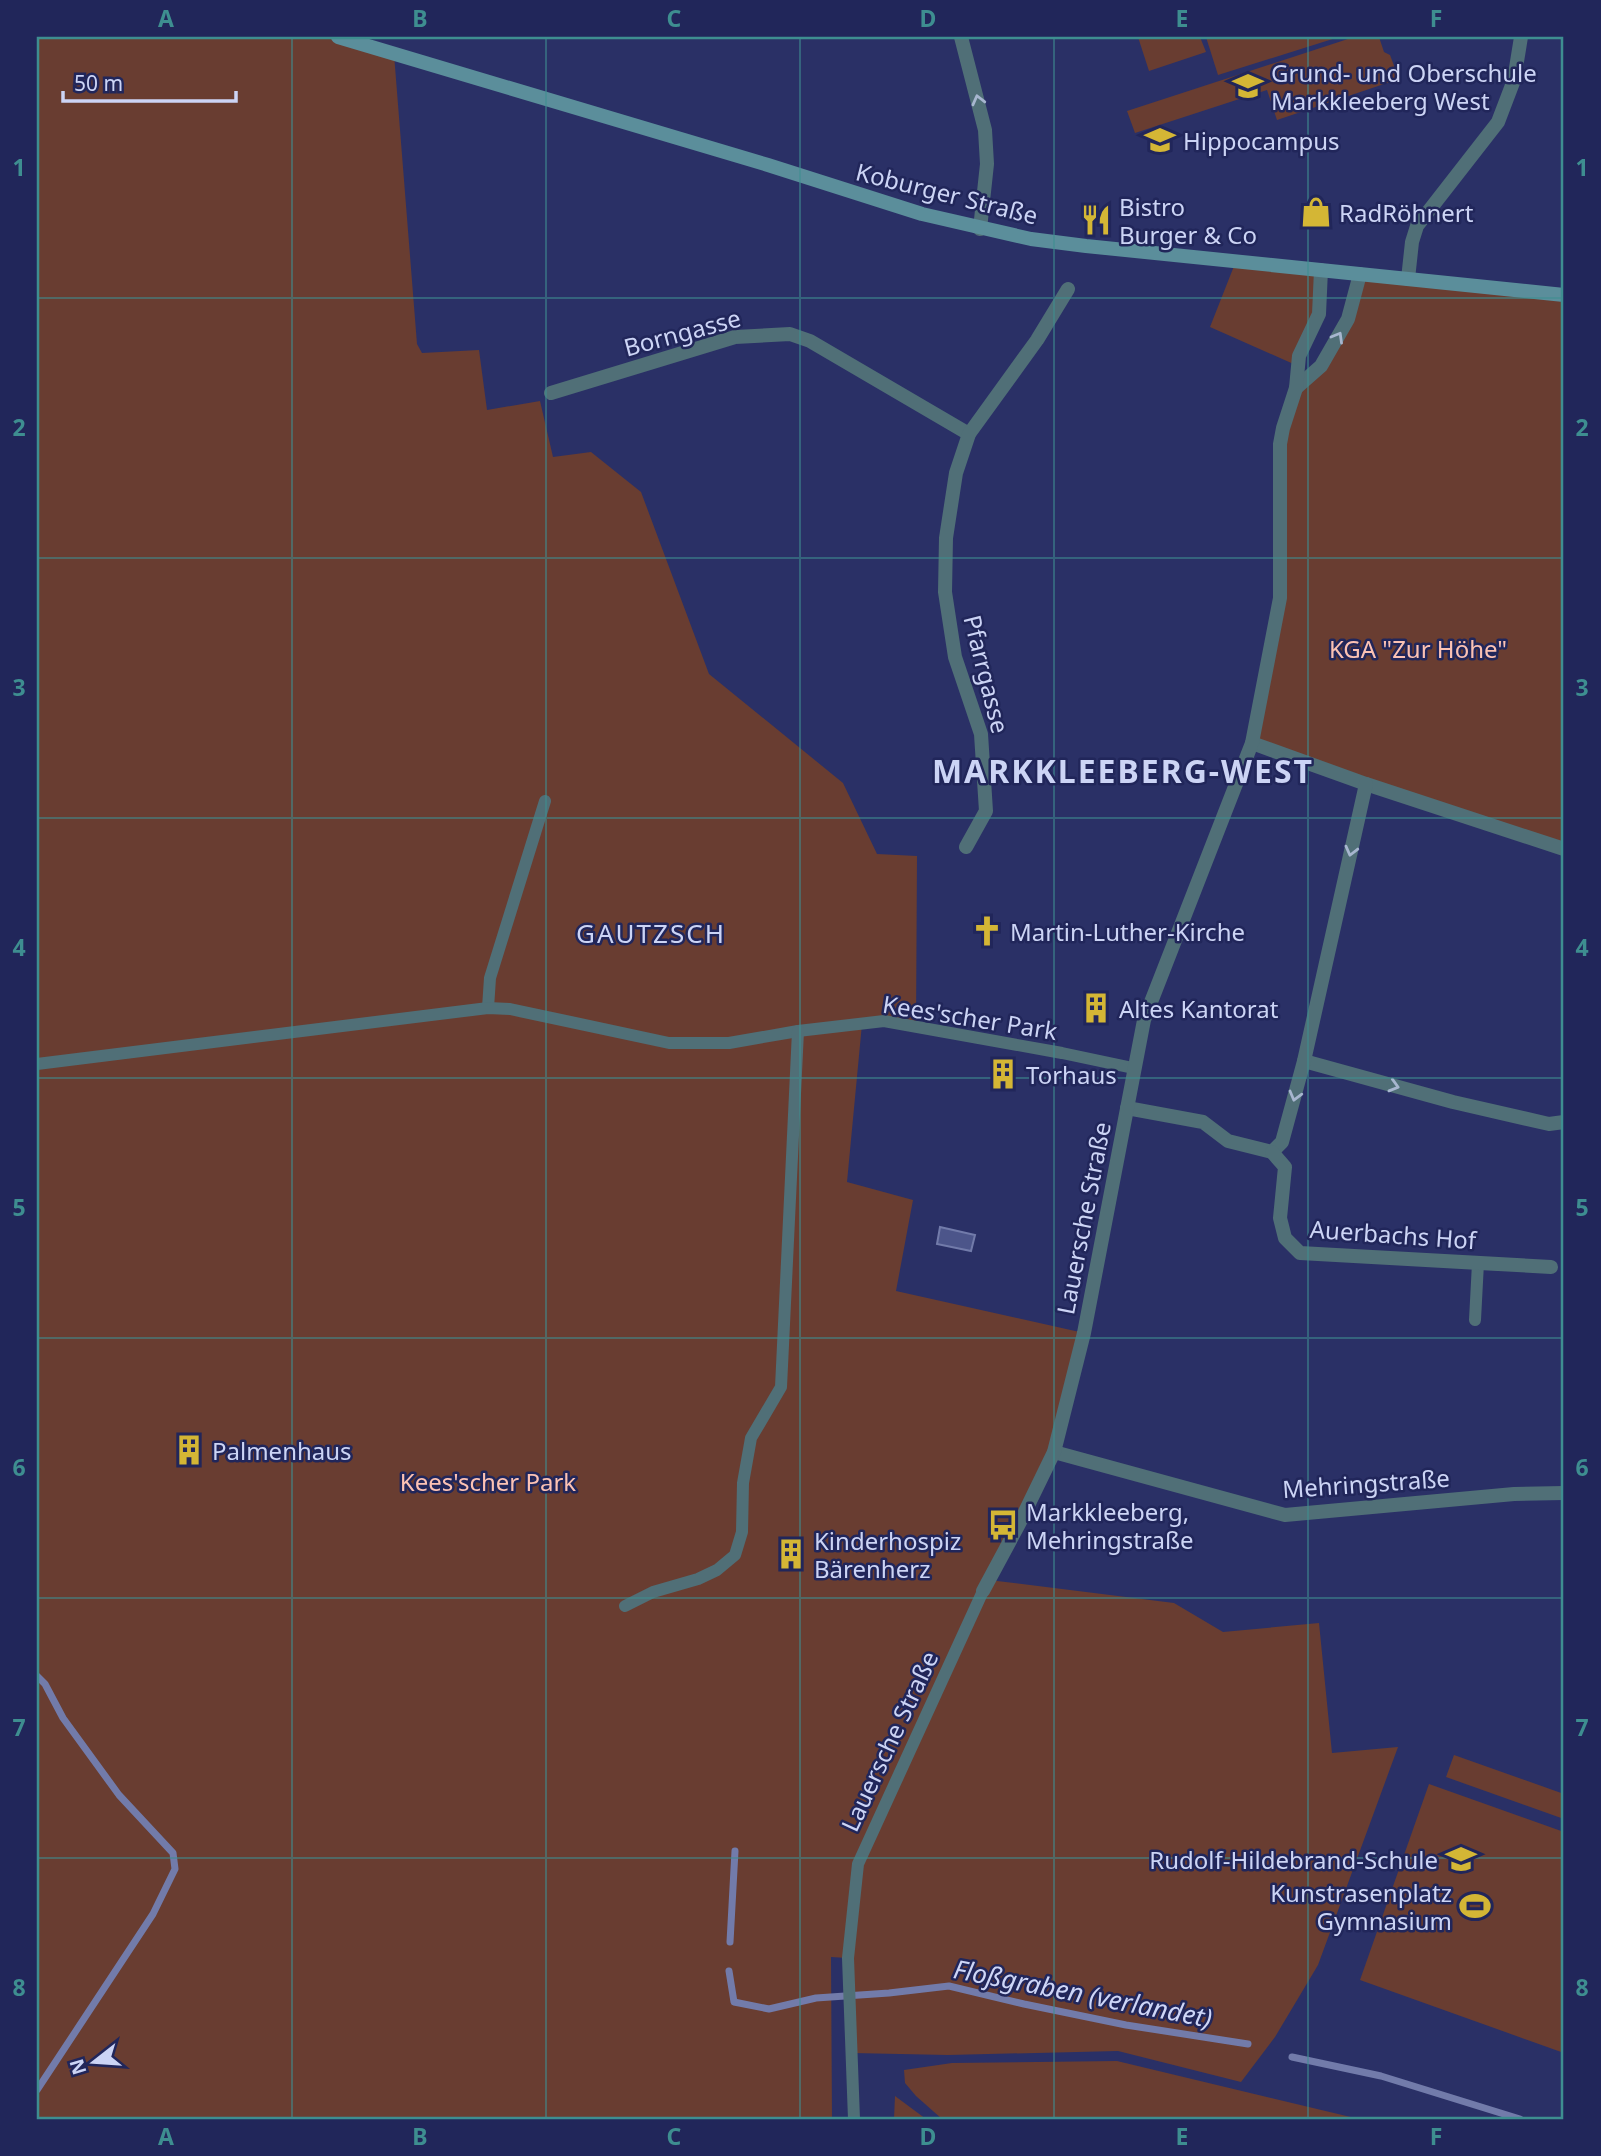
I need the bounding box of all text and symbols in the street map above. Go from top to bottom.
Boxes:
text: A [158,2,174,34]
text: B [412,2,428,34]
text: C [667,2,682,34]
text: D [920,2,936,34]
text: E [1176,2,1188,34]
text: F [1430,2,1442,34]
place label: Grund- und Oberschule Markkleeberg West [1271,56,1537,117]
scale bar [63,60,236,104]
text: 50 m [74,69,123,97]
school or university icon: Grund- und Oberschule Markkleeberg West [1231,69,1265,103]
one-way arrow [972,94,986,106]
school or university icon: Hippocampus [1143,123,1177,157]
place label: Hippocampus [1183,124,1340,157]
text: 1 [12,151,26,183]
text: 1 [1575,151,1589,183]
street label: Koburger Straße [853,154,1041,232]
place label: Bistro Burger & Co [1119,190,1257,251]
shop icon: RadRöhnert [1299,195,1333,229]
place label: RadRöhnert [1339,196,1474,229]
restaurant icon: Bistro Burger & Co [1079,203,1113,237]
street label: Borngasse [620,301,744,363]
one-way arrow [1330,332,1343,344]
text: 2 [12,411,26,443]
text: 2 [1575,411,1589,443]
street label: Pfarrgasse [956,612,1018,736]
park label: KGA "Zur Höhe" [1329,632,1507,665]
text: 3 [12,671,26,703]
text: 3 [1575,671,1589,703]
district label: MARKKLEEBERG-WEST [932,749,1314,792]
one-way arrow [1345,845,1359,857]
church icon: Martin-Luther-Kirche [970,914,1004,948]
district label: GAUTZSCH [576,915,726,951]
place label: Martin-Luther-Kirche [1010,915,1245,948]
text: 4 [12,931,26,963]
text: 4 [1575,931,1589,963]
street label: Kees'scher Park [880,987,1060,1047]
building icon: Altes Kantorat [1079,991,1113,1025]
place label: Altes Kantorat [1119,992,1279,1025]
building icon: Torhaus [986,1057,1020,1091]
place label: Torhaus [1026,1058,1117,1091]
one-way arrow [1387,1078,1399,1092]
one-way arrow [1288,1090,1303,1102]
street label: Lauersche Straße [1048,1119,1118,1317]
text: 5 [12,1191,26,1223]
text: 5 [1575,1191,1589,1223]
street label: Auerbachs Hof [1309,1212,1479,1256]
building icon: Palmenhaus [172,1433,206,1467]
place label: Palmenhaus [212,1434,352,1467]
text: 6 [12,1451,26,1483]
text: 6 [1575,1451,1589,1483]
street label: Mehringstraße [1281,1461,1451,1505]
park label: Kees'scher Park [400,1465,576,1498]
place label: Markkleeberg, Mehringstraße [1026,1495,1194,1556]
bus stop icon: Markkleeberg, Mehringstraße [986,1508,1020,1542]
place label: Kinderhospiz Bärenherz [814,1524,961,1585]
building icon: Kinderhospiz Bärenherz [774,1537,808,1571]
street label: Lauersche Straße [833,1645,945,1837]
text: 7 [12,1711,26,1743]
text: 7 [1575,1711,1589,1743]
school or university icon: Rudolf-Hildebrand-Schule [1444,1842,1478,1876]
place label: Rudolf-Hildebrand-Schule [1149,1843,1438,1876]
place label: Kunstrasenplatz Gymnasium [1270,1876,1452,1937]
sports icon: Kunstrasenplatz Gymnasium [1458,1889,1492,1923]
water label: Floßgraben (verlandet) [951,1950,1215,2036]
text: 8 [12,1971,26,2003]
text: 8 [1575,1971,1589,2003]
north arrow [60,2026,130,2096]
text: N [63,2056,92,2078]
text: A [158,2120,174,2152]
text: B [412,2120,428,2152]
text: C [667,2120,682,2152]
text: D [920,2120,936,2152]
text: E [1176,2120,1188,2152]
text: F [1430,2120,1442,2152]

